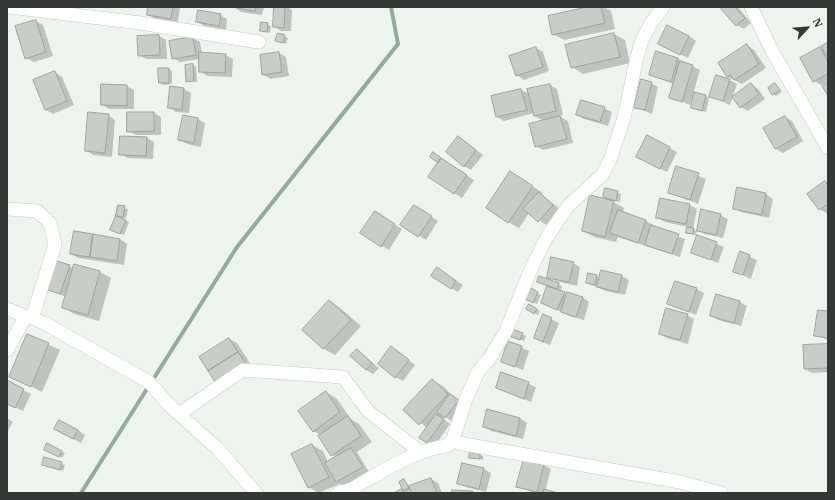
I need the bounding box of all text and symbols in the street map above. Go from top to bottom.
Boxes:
north arrow [787,8,827,48]
text: N [810,16,826,30]

